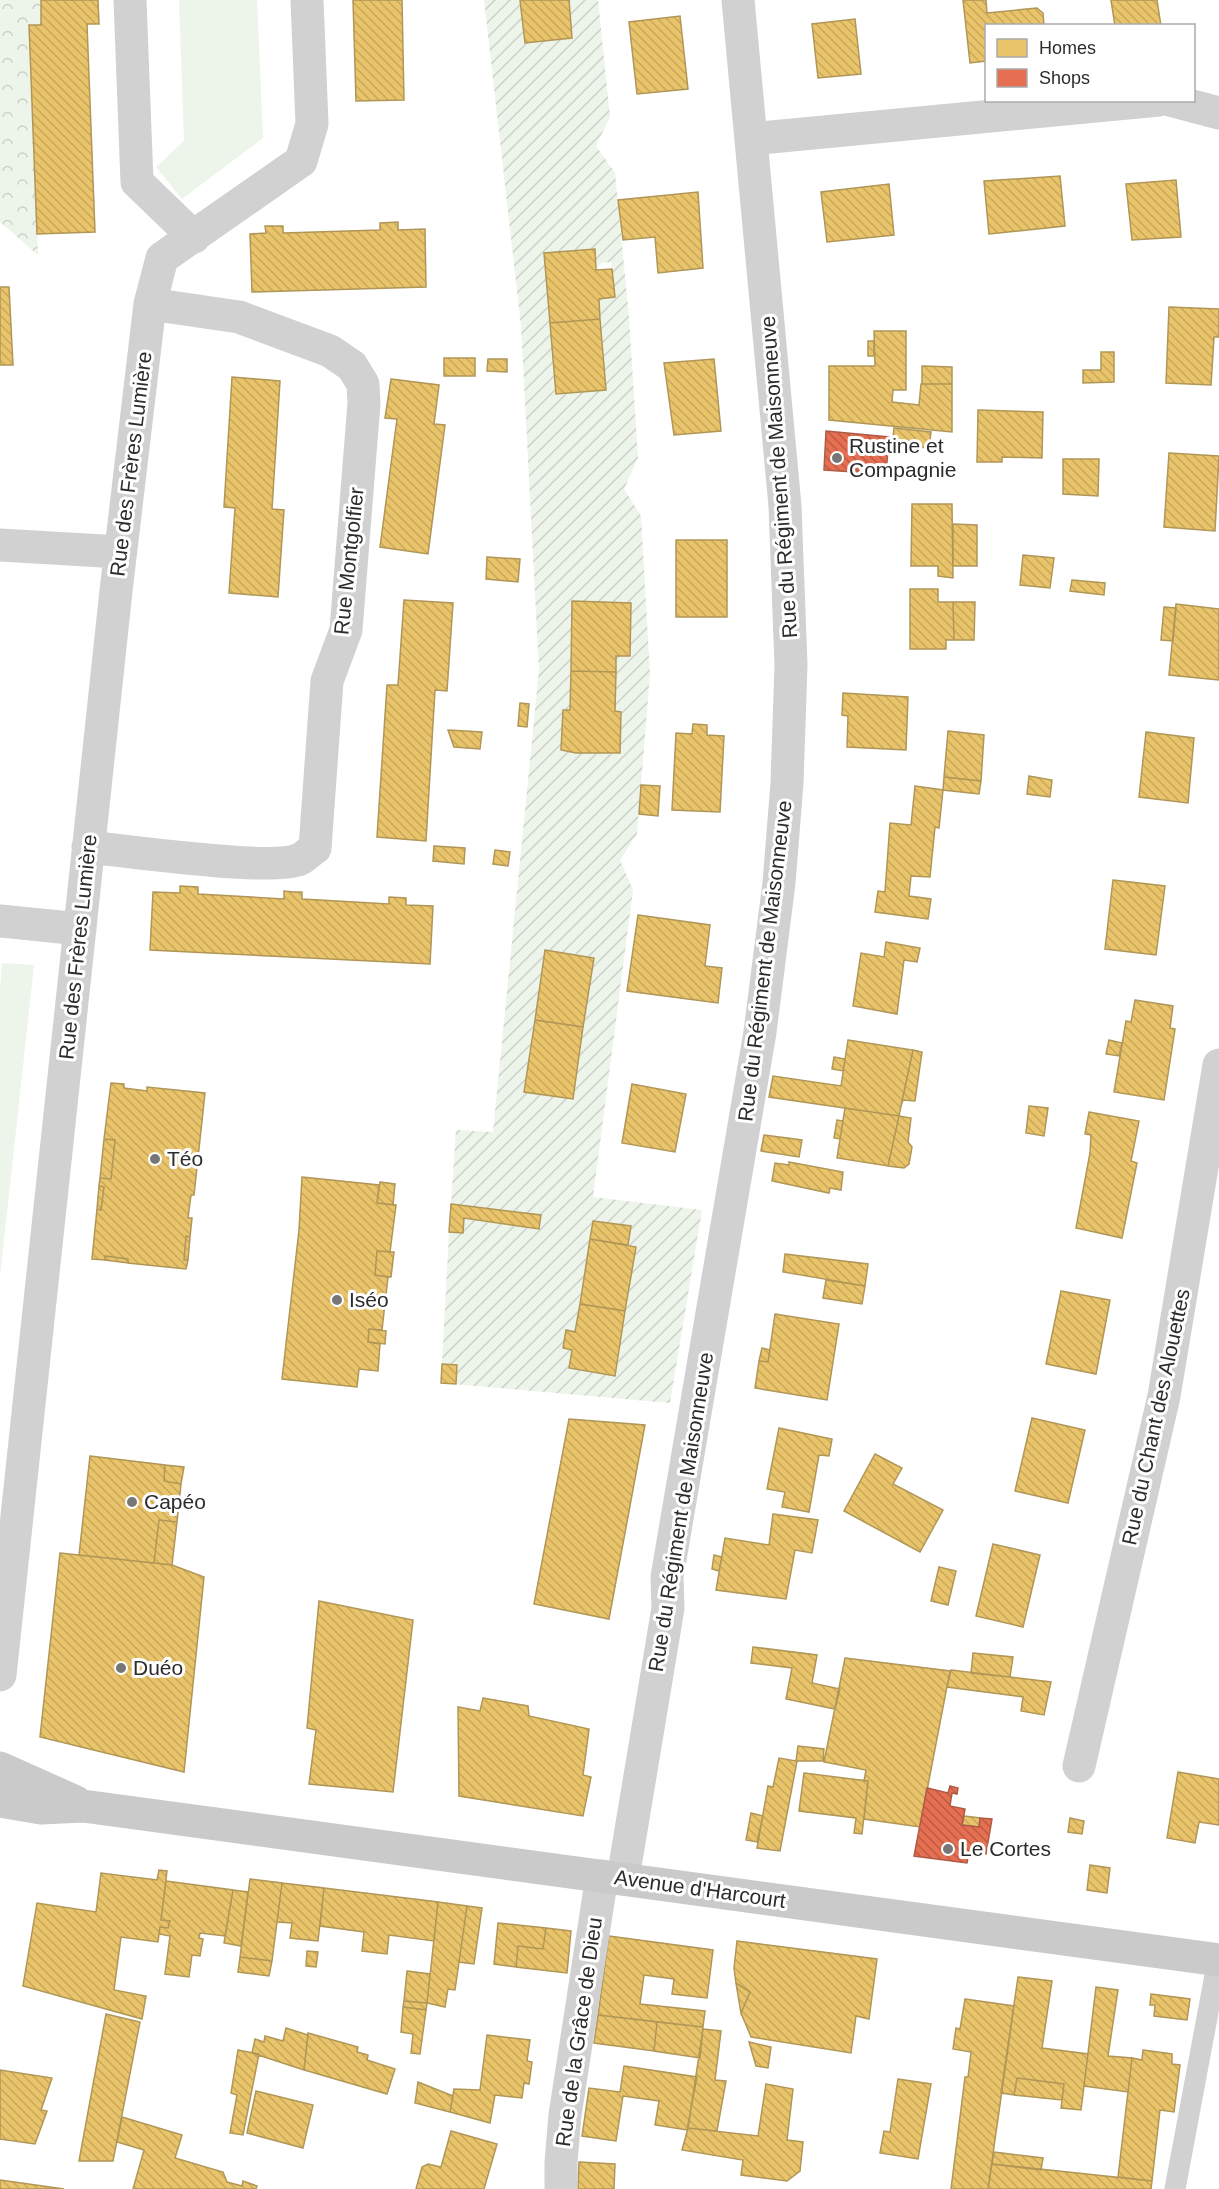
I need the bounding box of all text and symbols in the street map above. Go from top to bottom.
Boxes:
legend [985,24,1195,102]
text: Homes [1039,38,1096,58]
text: Shops [1039,68,1090,88]
street label: Rue du Régiment de Maisonneuve [756,315,801,639]
street label: Rue des Frères Lumière [105,350,156,578]
place label: Rustine et Compagnie [849,434,956,481]
marker: Rustine et Compagnie [830,451,844,465]
street label: Rue Montgolfier [329,486,368,636]
street label: Rue du Régiment de Maisonneuve [733,799,796,1123]
street label: Rue des Frères Lumière [54,833,101,1061]
place label: Téo [167,1147,203,1170]
marker: Téo [148,1152,162,1166]
street label: Rue du Chant des Alouettes [1117,1287,1194,1547]
place label: Iséo [349,1288,389,1311]
marker: Iséo [330,1293,344,1307]
street label: Rue du Régiment de Maisonneuve [644,1350,717,1673]
place label: Capéo [144,1490,206,1513]
marker: Capéo [125,1495,139,1509]
place label: Duéo [133,1656,183,1679]
marker: Duéo [114,1661,128,1675]
place label: Le Cortes [960,1837,1051,1860]
marker: Le Cortes [941,1842,955,1856]
street label: Avenue d'Harcourt [613,1865,787,1912]
street label: Rue de la Grâce de Dieu [551,1916,606,2148]

